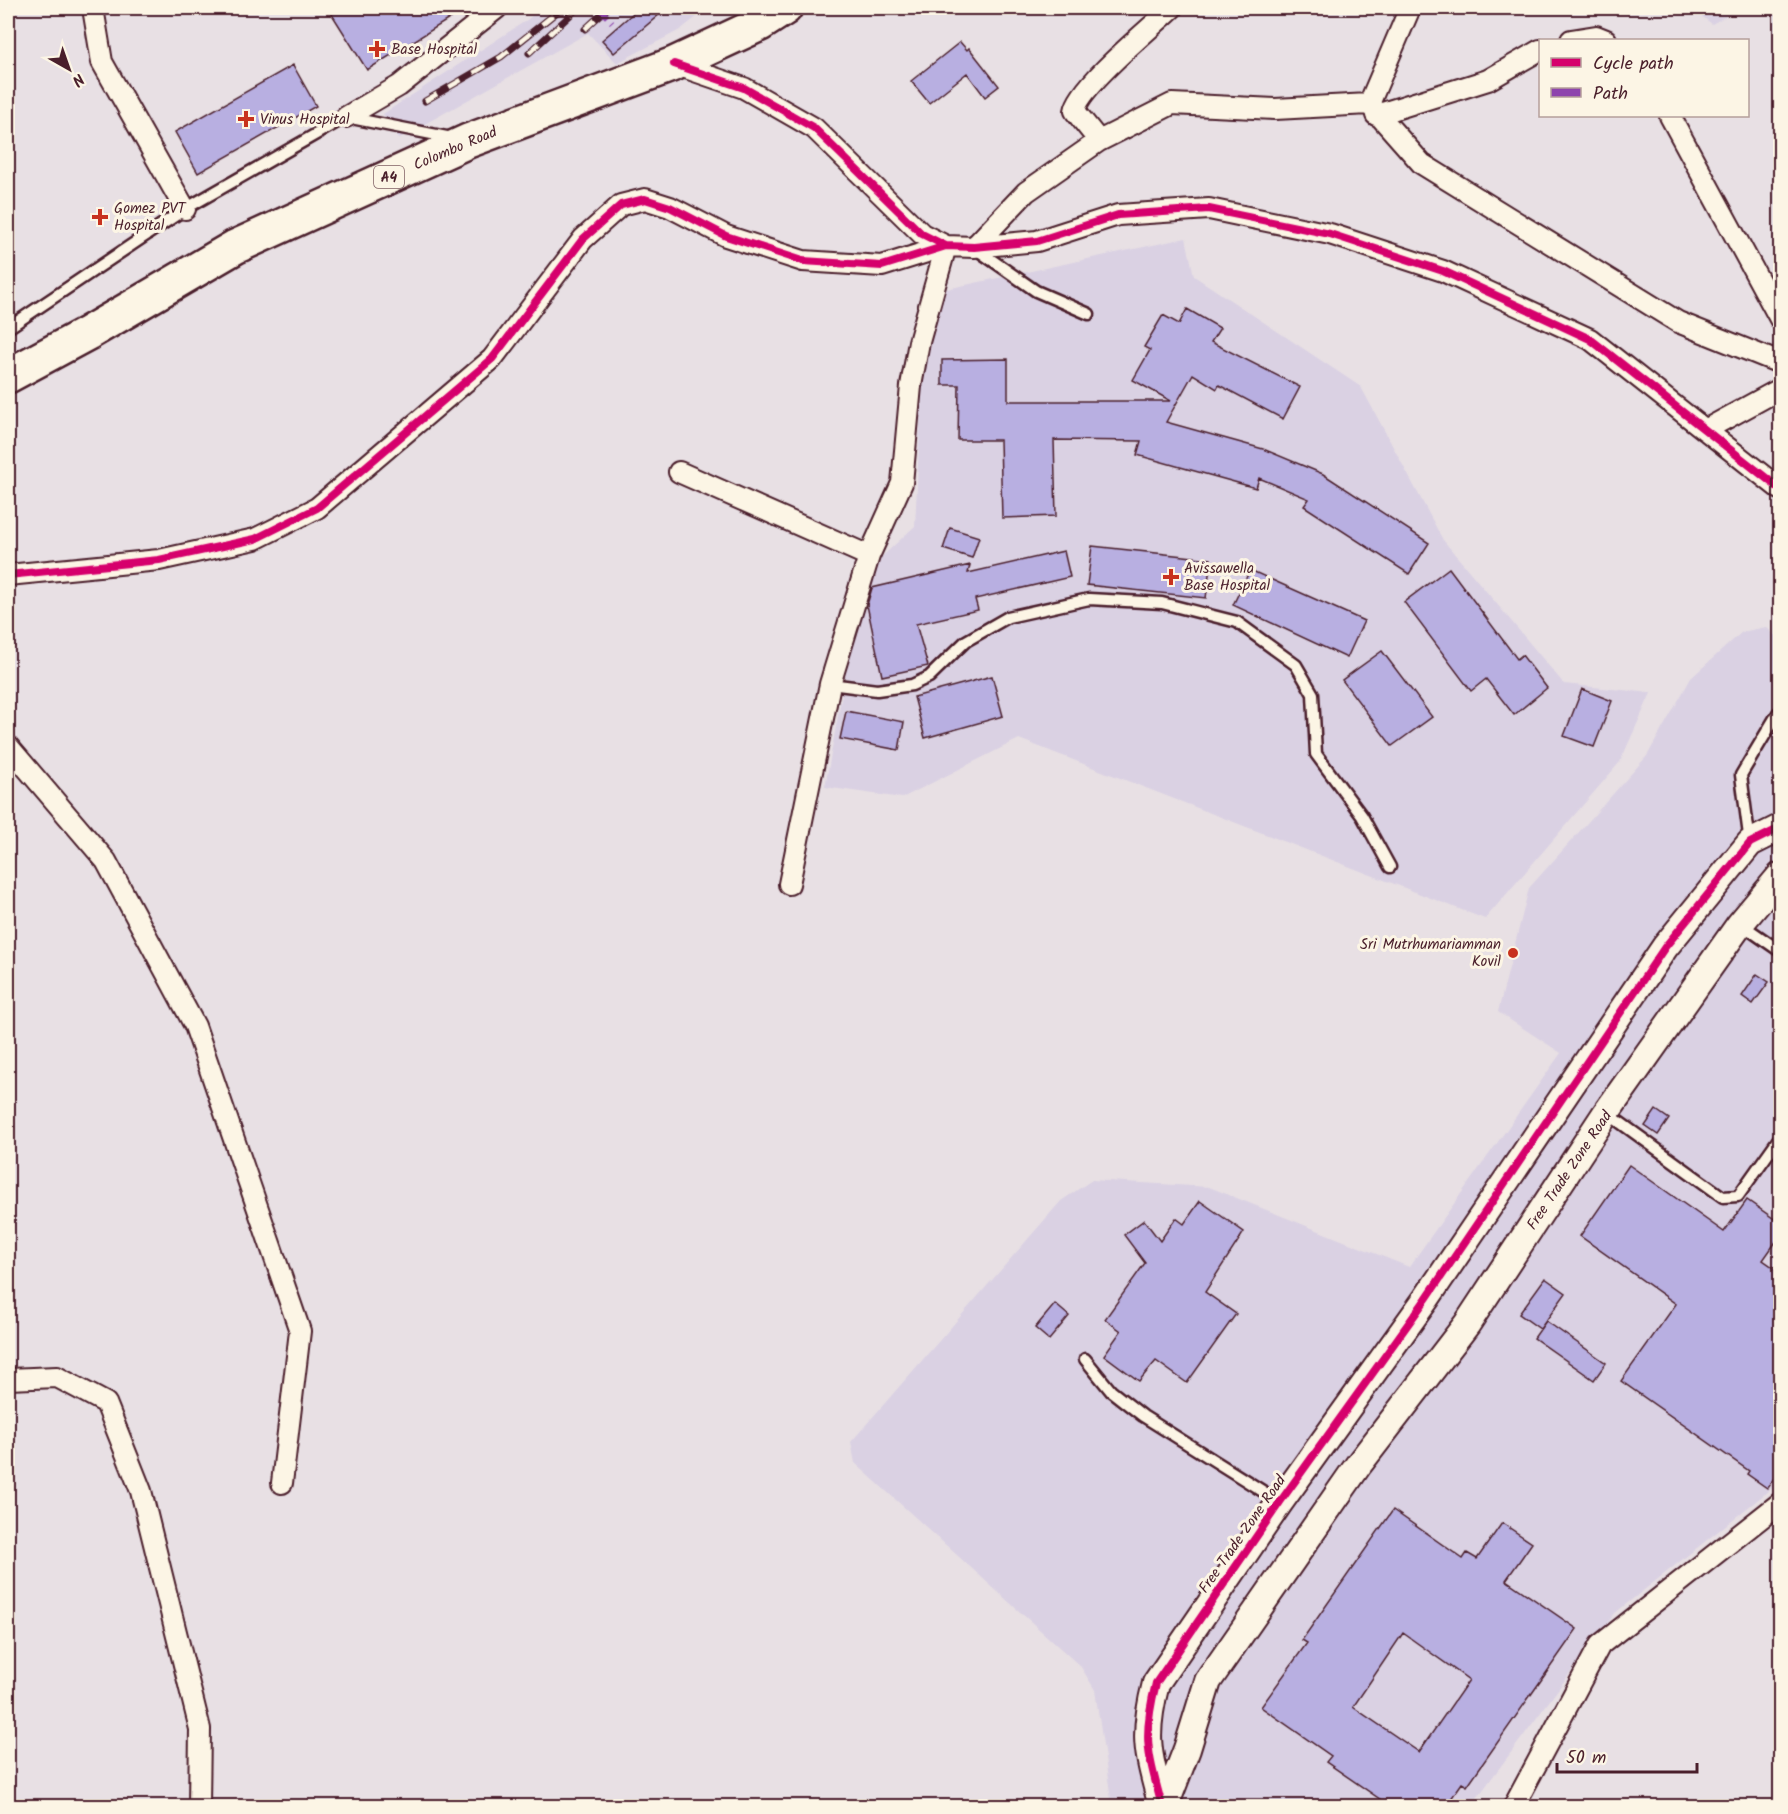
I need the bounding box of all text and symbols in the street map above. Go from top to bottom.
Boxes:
place label: Base Hospital [391,38,478,62]
north arrow [39,39,99,99]
legend [1539,39,1749,117]
marker: Base Hospital [368,40,386,58]
text: Cycle path [1593,50,1674,79]
text: N [66,67,90,92]
text: Path [1593,80,1628,109]
place label: Vinus Hospital [260,108,350,132]
marker: Vinus Hospital [237,110,255,128]
street label: Colombo Road [410,120,501,177]
road number: A4 [374,166,404,188]
place label: Gomez PVT Hospital [114,197,187,238]
marker: Gomez PVT Hospital [91,208,109,226]
place label: Avissawella Base Hospital [1184,557,1271,598]
marker: Avissawella Base Hospital [1162,568,1180,586]
place label: Sri Mutrhumariamman Kovil [1360,933,1501,974]
marker: Sri Mutrhumariamman Kovil [1506,946,1520,960]
street label: Free Trade Zone Road [1521,1106,1619,1235]
street label: Free Trade Zone Road [1193,1470,1293,1599]
scale bar [1557,1736,1696,1774]
text: 50 m [1566,1744,1606,1773]

